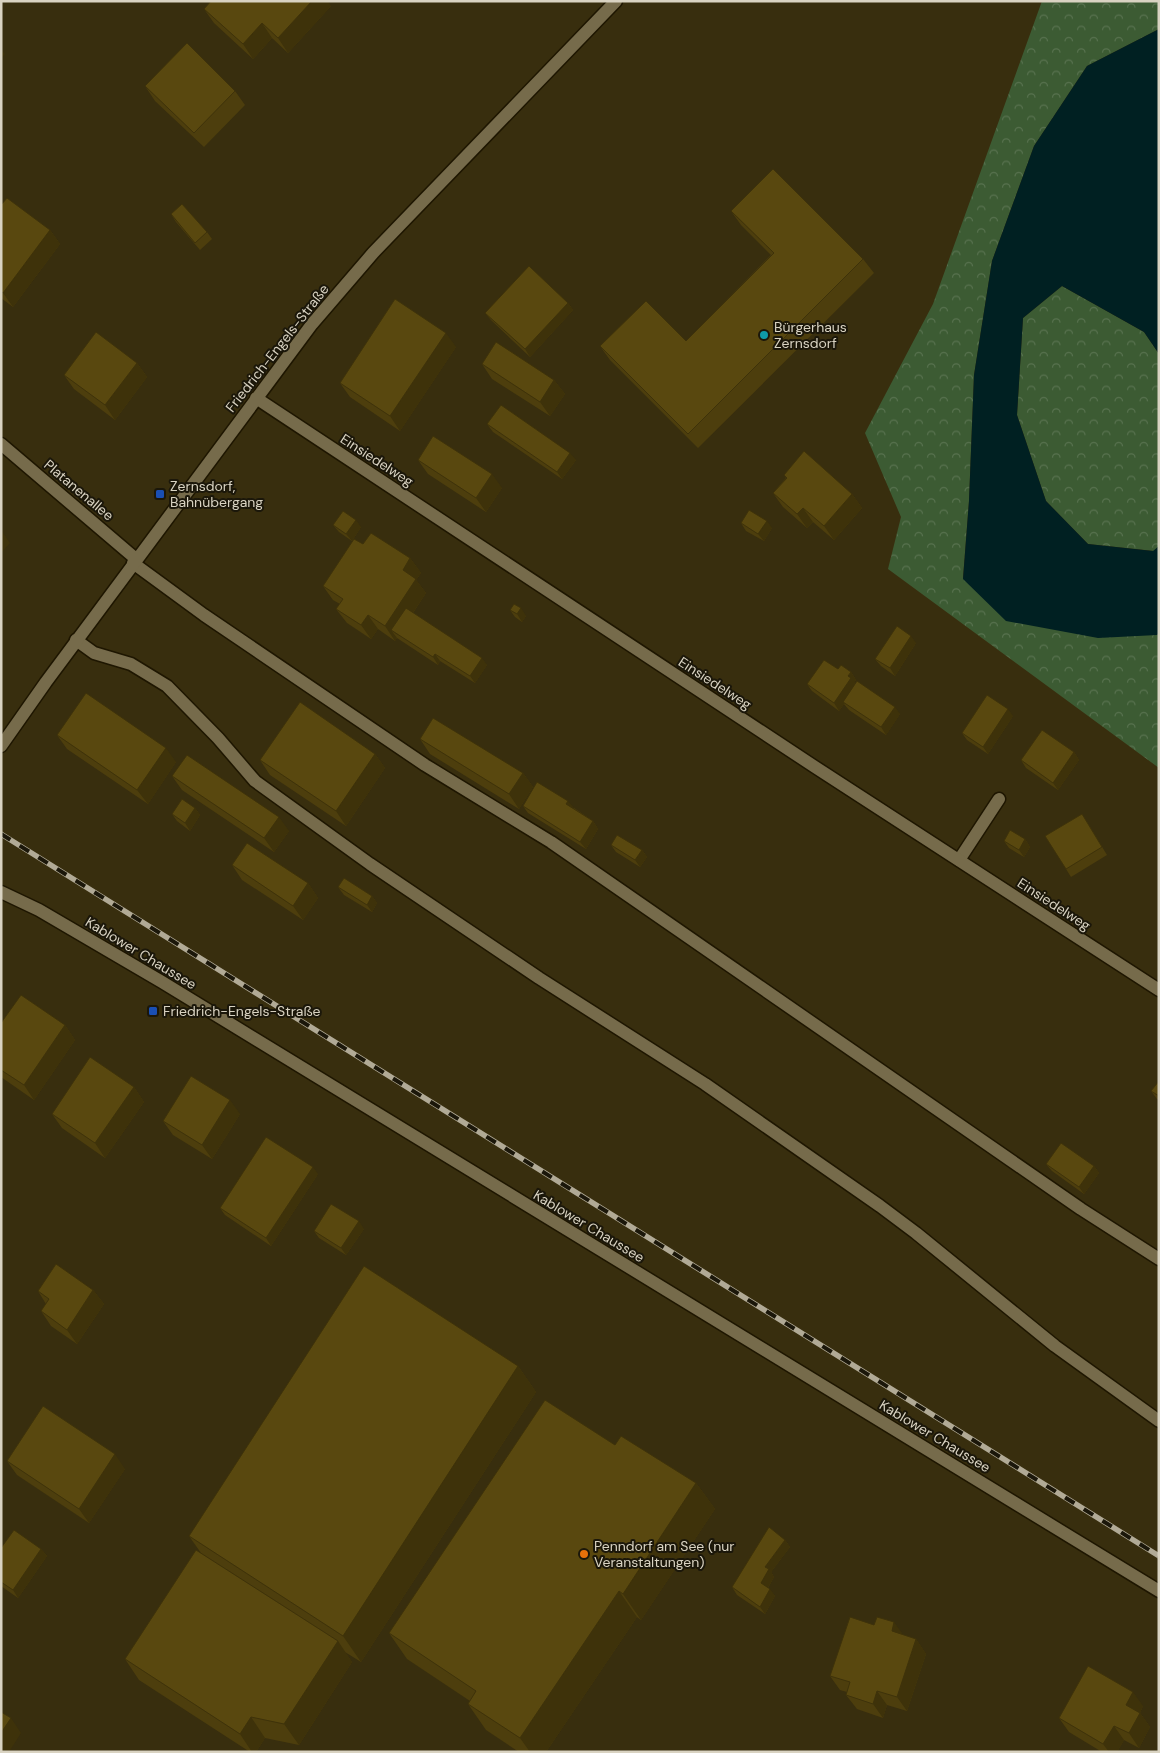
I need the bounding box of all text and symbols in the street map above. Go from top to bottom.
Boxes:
street label: Friedrich-Engels-Straße [221,280,333,416]
place label: Bürgerhaus Zernsdorf [774,318,847,352]
marker: Bürgerhaus Zernsdorf [758,329,770,341]
street label: Einsiedelweg [337,430,417,490]
street label: Platanenallee [40,456,118,524]
place label: Zernsdorf, Bahnübergang [170,477,263,511]
marker: Zernsdorf, Bahnübergang [154,488,166,500]
street label: Einsiedelweg [675,653,755,713]
street label: Einsiedelweg [1014,874,1094,934]
street label: Kablower Chaussee [82,913,200,993]
place label: Friedrich-Engels-Straße [163,1002,321,1020]
marker: Friedrich-Engels-Straße [147,1005,159,1017]
street label: Kablower Chaussee [530,1186,648,1266]
street label: Kablower Chaussee [876,1396,994,1476]
place label: Penndorf am See (nur Veranstaltungen) [594,1537,735,1571]
marker: Penndorf am See (nur Veranstaltungen) [578,1548,590,1560]

